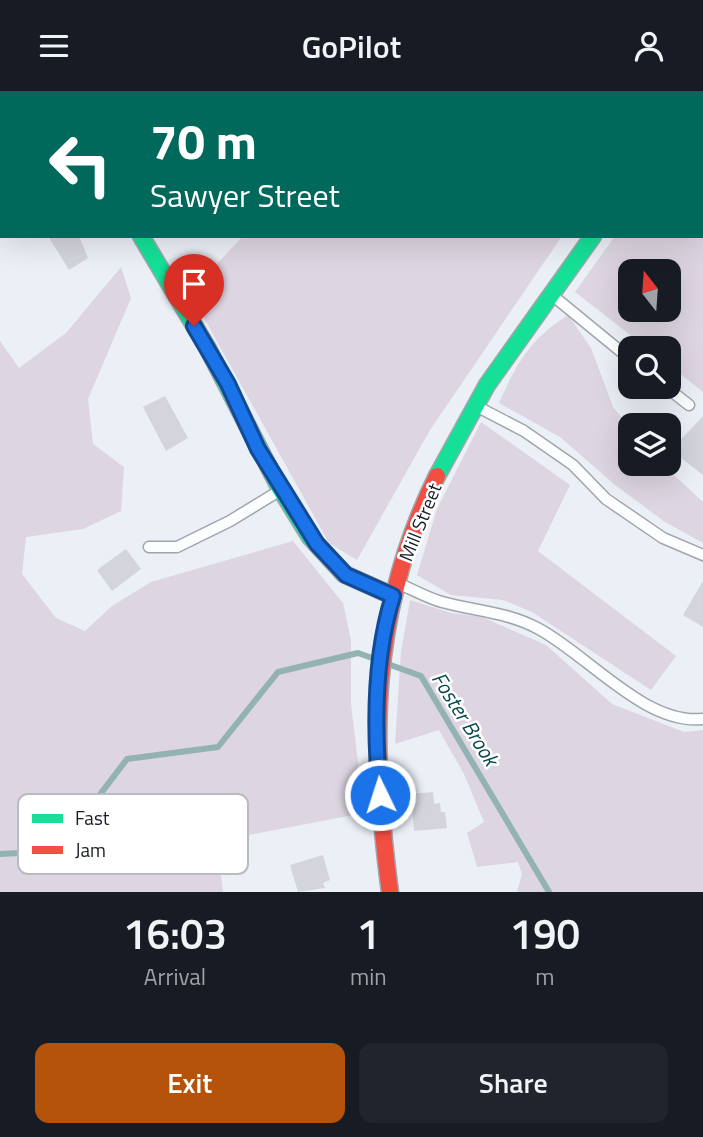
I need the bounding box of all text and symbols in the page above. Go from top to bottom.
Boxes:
text: GoPilot [302,22,401,70]
icon: menu [35,27,73,65]
icon: person [630,27,668,65]
text: 70 m [150,103,257,178]
icon: left [35,119,126,210]
text: Sawyer Street [150,171,340,219]
pin [164,254,224,326]
north arrow [618,259,681,322]
map controls [618,259,681,476]
icon: arrive [175,265,213,303]
button: search [618,336,681,399]
button: layers [618,413,681,476]
street label: Mill Street [391,478,448,565]
water label: Foster Brook [424,665,509,774]
position arrow [343,758,417,832]
legend [18,794,248,874]
text: Fast [75,803,110,832]
text: Jam [75,835,106,864]
text: 16:03 [123,901,227,965]
text: 1 [357,901,380,965]
text: 190 [510,901,580,965]
text: Arrival [144,959,206,994]
text: min [350,959,387,994]
text: m [535,959,554,994]
button: Exit [35,1043,345,1123]
button: Share [359,1043,668,1123]

